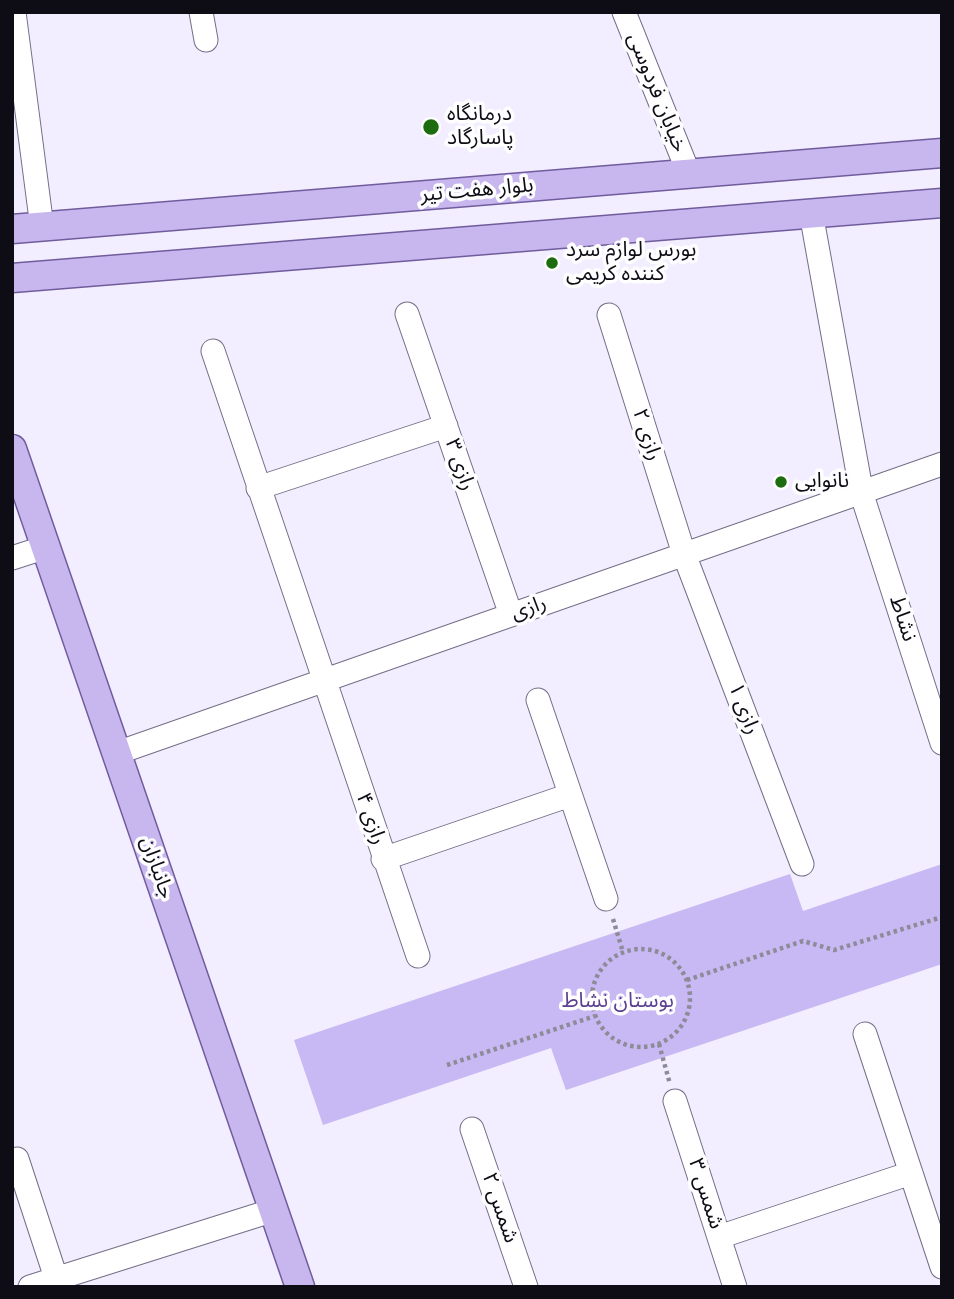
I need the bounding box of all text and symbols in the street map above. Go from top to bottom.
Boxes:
street label: خیابان فردوسی [621,30,691,156]
place label: درمانگاه پاسارگاد [447,102,514,152]
marker: درمانگاه پاسارگاد [421,117,441,137]
street label: بلوار هفت تیر [420,174,534,208]
place label: بورس لوازم سرد کننده کریمی [566,238,696,288]
marker: بورس لوازم سرد کننده کریمی [544,255,560,271]
street label: رازی ۲ [626,406,666,464]
street label: رازی ۳ [438,436,480,494]
place label: نانوایی [795,469,849,495]
marker: نانوایی [773,474,789,490]
street label: رازی [508,591,550,627]
street label: نشاط [883,593,921,645]
street label: رازی ۱ [722,680,764,738]
street label: رازی ۴ [349,790,391,848]
street label: جانبازان [134,834,178,902]
park label: بوستان نشاط [562,989,674,1015]
street label: شمس ۳ [682,1156,728,1232]
street label: شمس ۲ [475,1170,523,1246]

